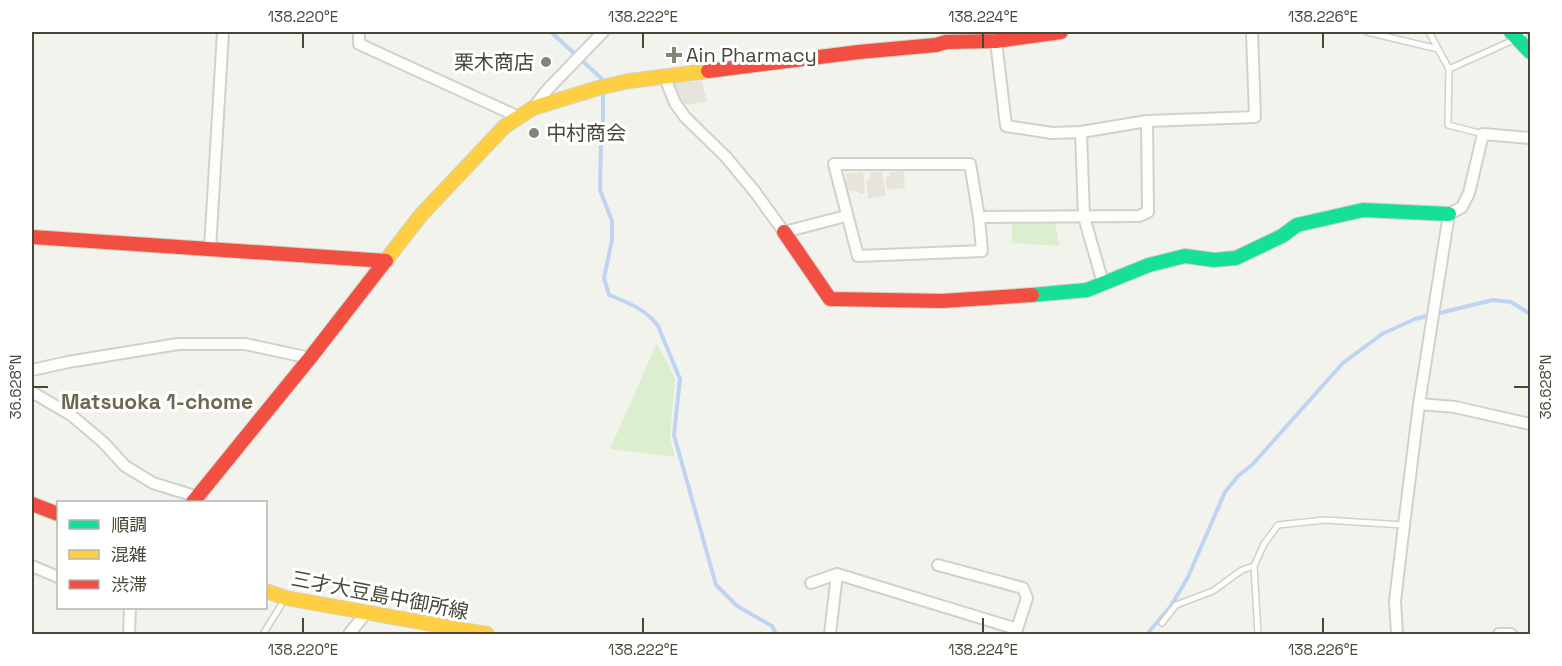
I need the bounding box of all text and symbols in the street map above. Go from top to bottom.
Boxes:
text: 138.220°E [268,7,338,26]
text: 138.222°E [608,7,678,26]
text: 138.224°E [948,7,1018,26]
text: 138.226°E [1288,7,1358,26]
place label: Ain Pharmacy [686,42,817,68]
marker: Ain Pharmacy [667,48,681,62]
place label: 栗木商店 [454,49,534,75]
marker: 栗木商店 [539,55,553,69]
place label: 中村商会 [546,120,626,146]
marker: 中村商会 [527,126,541,140]
text: 36.628°N [6,354,25,420]
text: 36.628°N [1536,354,1555,420]
district label: Matsuoka 1-chome [61,388,253,415]
legend [57,501,267,609]
text: 順調 [111,513,147,536]
text: 混雑 [111,543,147,566]
street label: 三才大豆島中御所線 [289,565,471,625]
text: 渋滞 [111,573,147,596]
text: 138.220°E [268,640,338,659]
text: 138.222°E [608,640,678,659]
text: 138.224°E [948,640,1018,659]
text: 138.226°E [1288,640,1358,659]

